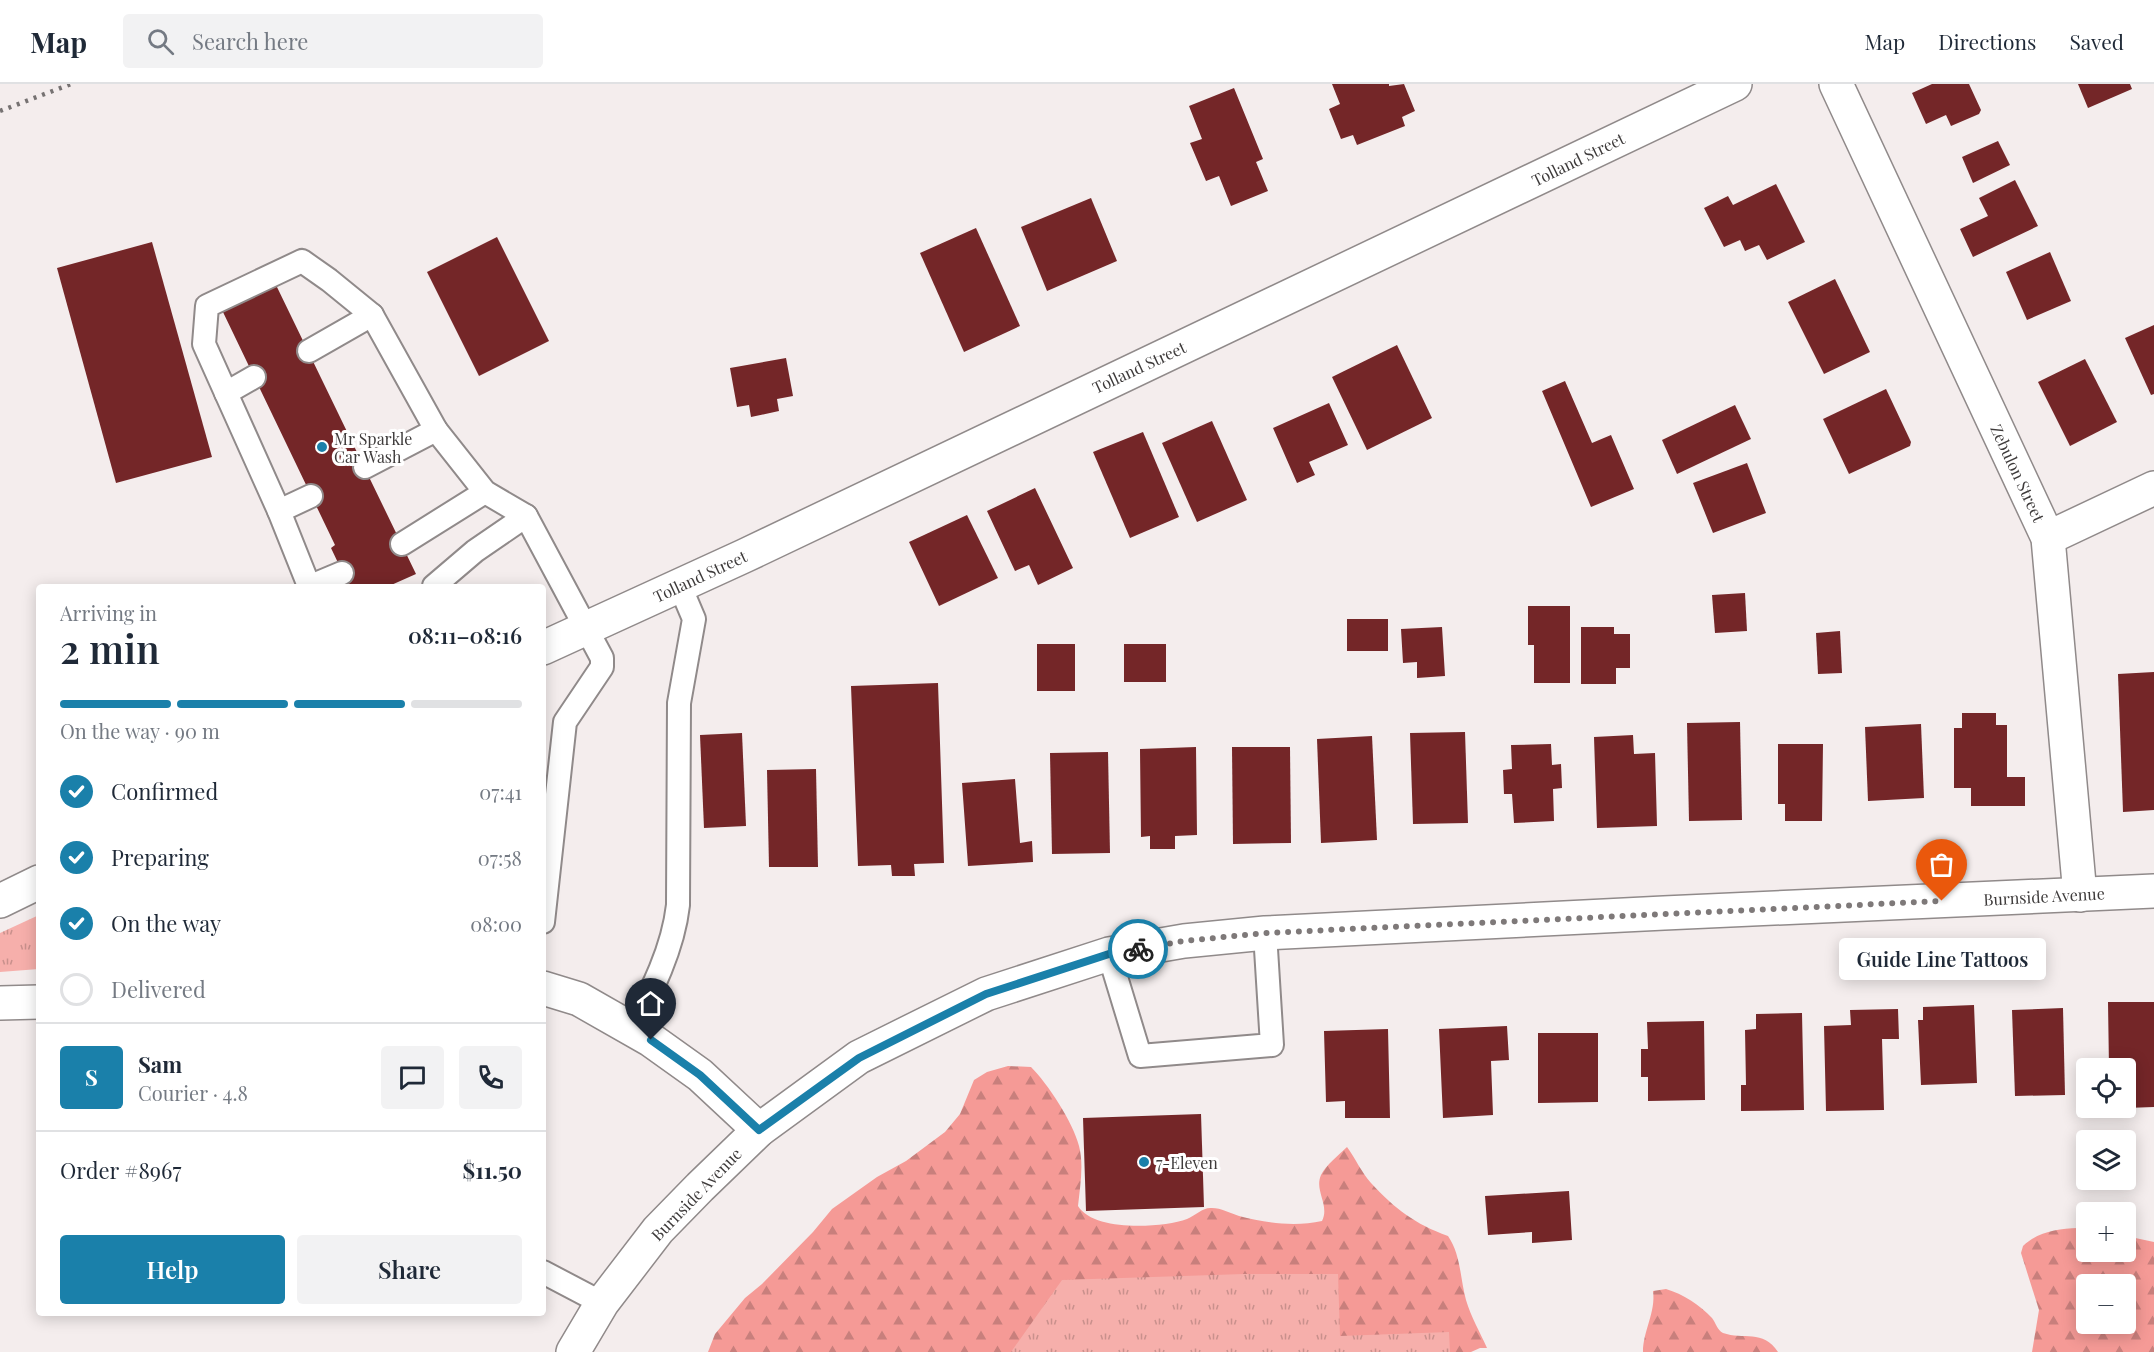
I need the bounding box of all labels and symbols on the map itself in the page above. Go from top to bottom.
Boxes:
street label: Tolland Street [1528,127,1628,191]
street label: Tolland Street [1089,336,1189,398]
street label: Zebulon Street [1986,421,2050,526]
place label: Mr Sparkle Car Wash [334,428,412,467]
marker: Mr Sparkle Car Wash [315,440,329,454]
street label: Tolland Street [650,545,750,607]
pin [1916,839,1967,901]
street label: Burnside Avenue [1983,882,2105,910]
courier [1108,919,1168,979]
callout: Guide Line Tattoos [1838,937,2046,979]
pin [625,978,676,1040]
street label: Burnside Avenue [646,1143,746,1245]
place label: 7-Eleven [1156,1152,1218,1173]
marker: 7-Eleven [1137,1155,1151,1169]

